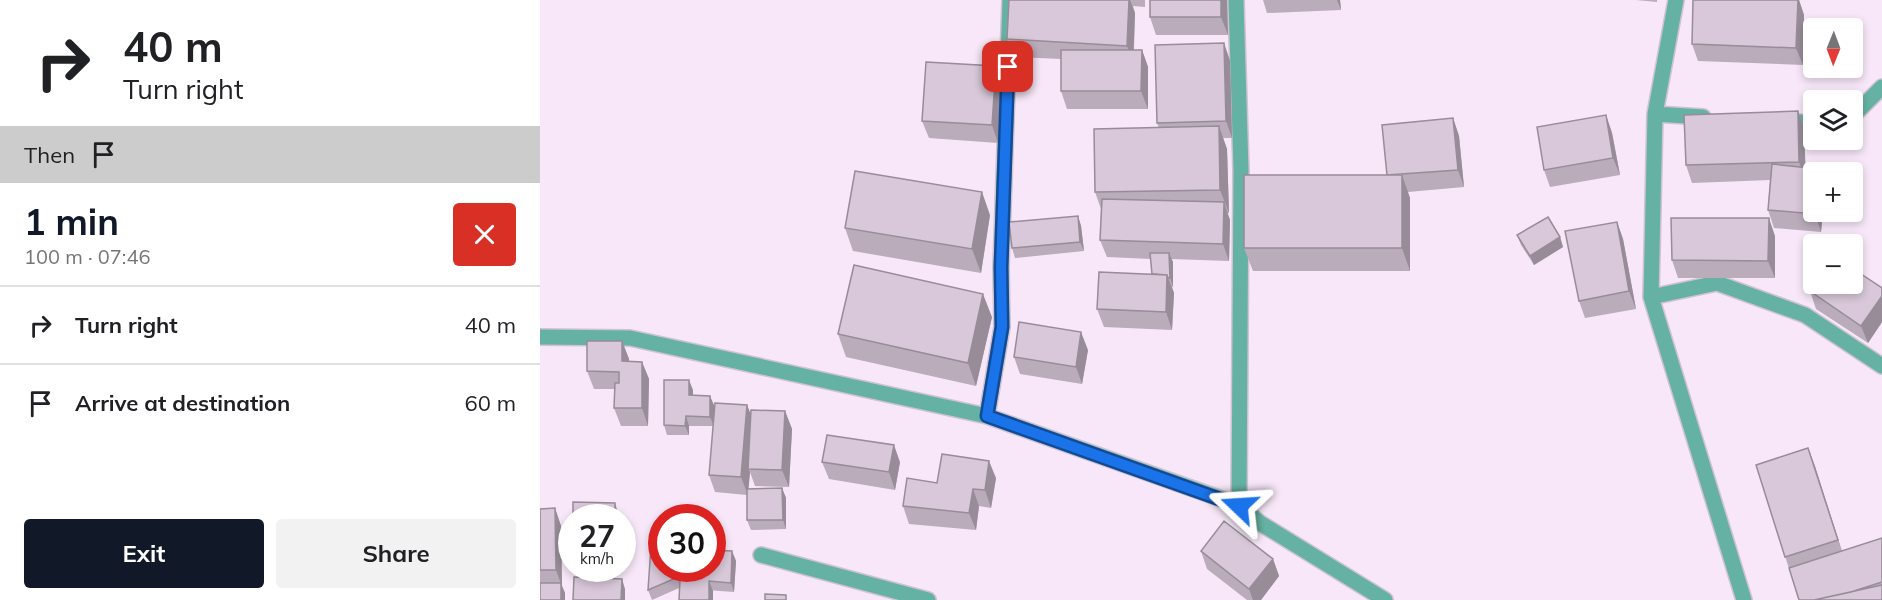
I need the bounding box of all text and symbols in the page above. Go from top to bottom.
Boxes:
north arrow [1803,18,1863,78]
map controls [1803,18,1863,294]
text: 40 m [123,20,223,73]
icon: right [24,24,102,102]
pin [982,41,1033,92]
icon: arrive [991,50,1024,83]
text: Turn right [123,72,243,106]
button: layers [1803,90,1863,150]
icon: arrive [87,138,120,171]
text: Then [24,141,75,169]
button: + [1803,162,1863,222]
text: 1 min [24,199,119,244]
button: close [453,203,516,266]
button: − [1803,234,1863,294]
text: 100 m · 07:46 [24,244,150,269]
icon: right [24,309,57,342]
text: Turn right [75,311,178,339]
text: 40 m [465,311,516,339]
icon: arrive [24,387,57,420]
text: Arrive at destination [75,389,290,417]
text: 60 m [465,389,516,417]
position arrow [1207,474,1271,538]
speed limit sign: 30 [648,504,726,582]
text: 27 [579,517,615,555]
button: Exit [24,519,264,588]
button: Share [276,519,516,588]
text: km/h [580,549,614,568]

